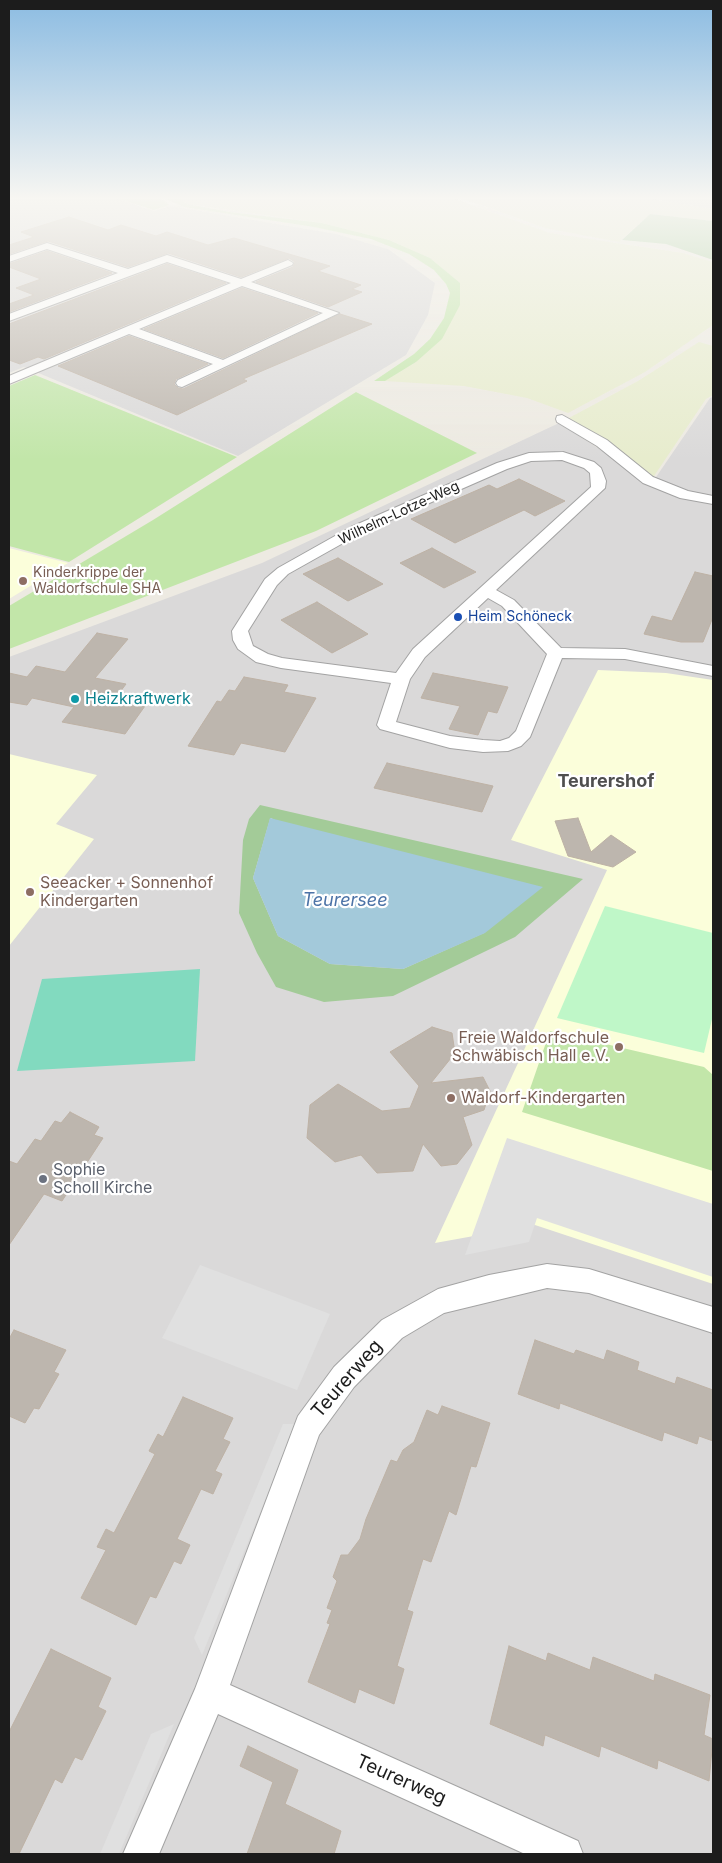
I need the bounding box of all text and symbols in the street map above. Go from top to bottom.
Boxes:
street label: Wilhelm-Lotze-Weg [336,478,462,548]
place label: Kinderkrippe der Waldorfschule SHA [33,565,161,598]
marker: Kinderkrippe der Waldorfschule SHA [17,575,29,587]
place label: Heim Schöneck [468,609,572,625]
marker: Heim Schöneck [452,611,464,623]
place label: Heizkraftwerk [85,689,191,709]
marker: Heizkraftwerk [69,693,81,705]
district label: Teurershof [558,771,654,793]
place label: Seeacker + Sonnenhof Kindergarten [40,873,213,911]
marker: Seeacker + Sonnenhof Kindergarten [24,886,36,898]
water label: Teurersee [302,890,388,912]
place label: Freie Waldorfschule Schwäbisch Hall e.V. [452,1028,609,1066]
marker: Freie Waldorfschule Schwäbisch Hall e.V. [613,1041,625,1053]
place label: Waldorf-Kindergarten [461,1088,625,1108]
marker: Waldorf-Kindergarten [445,1092,457,1104]
place label: Sophie Scholl Kirche [53,1160,152,1198]
marker: Sophie Scholl Kirche [37,1173,49,1185]
street label: Teurerweg [307,1335,387,1423]
street label: Teurerweg [352,1750,450,1810]

